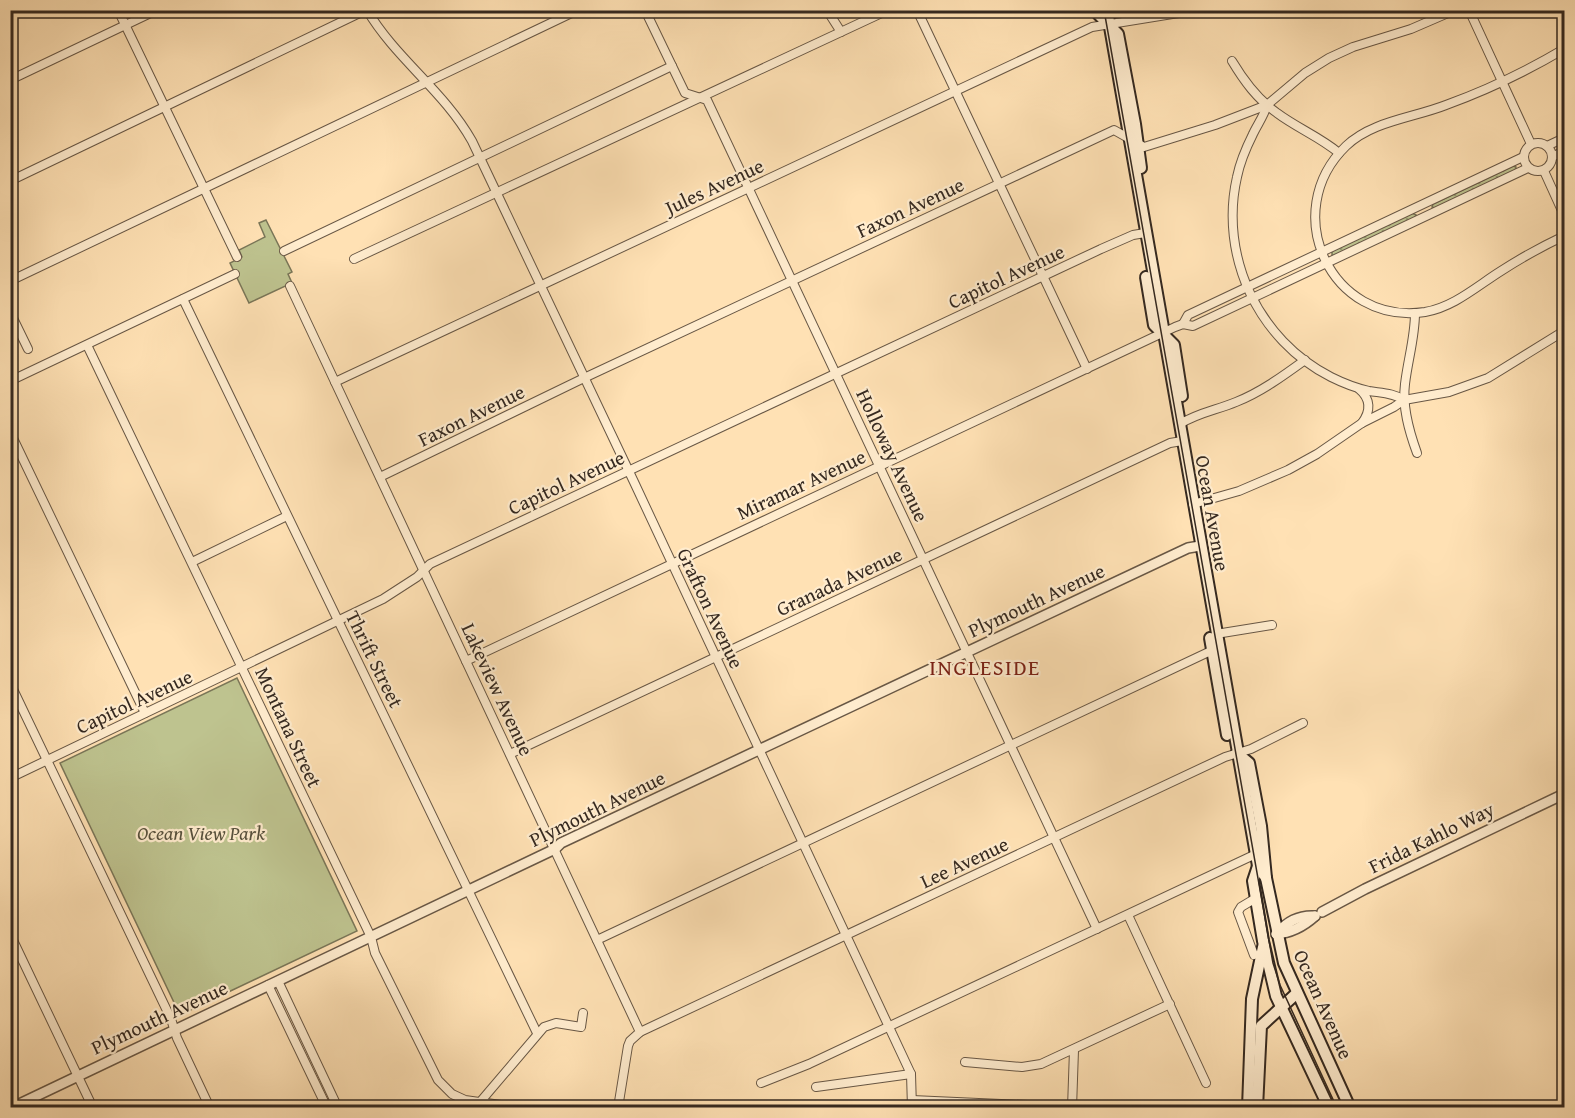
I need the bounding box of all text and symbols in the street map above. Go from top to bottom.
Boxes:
street label: Jules Avenue [657,150,768,223]
street label: Faxon Avenue [852,169,968,245]
street label: Capitol Avenue [943,236,1069,316]
street label: Faxon Avenue [413,377,529,453]
street label: Holloway Avenue [849,384,937,526]
street label: Miramar Avenue [732,441,870,527]
street label: Capitol Avenue [503,442,629,522]
street label: Ocean Avenue [1189,453,1237,573]
street label: Granada Avenue [771,539,907,623]
street label: Grafton Avenue [670,543,752,673]
street label: Plymouth Avenue [963,556,1109,644]
street label: Thrift Street [339,606,411,712]
street label: Lakeview Avenue [455,618,541,760]
district label: INGLESIDE [929,651,1041,683]
street label: Capitol Avenue [71,661,197,741]
street label: Montana Street [248,662,330,792]
street label: Plymouth Avenue [524,763,670,853]
street label: Frida Kahlo Way [1363,794,1499,880]
park label: Ocean View Park [137,818,266,847]
street label: Lee Avenue [915,829,1013,895]
street label: Ocean Avenue [1287,945,1361,1063]
street label: Plymouth Avenue [86,973,232,1061]

